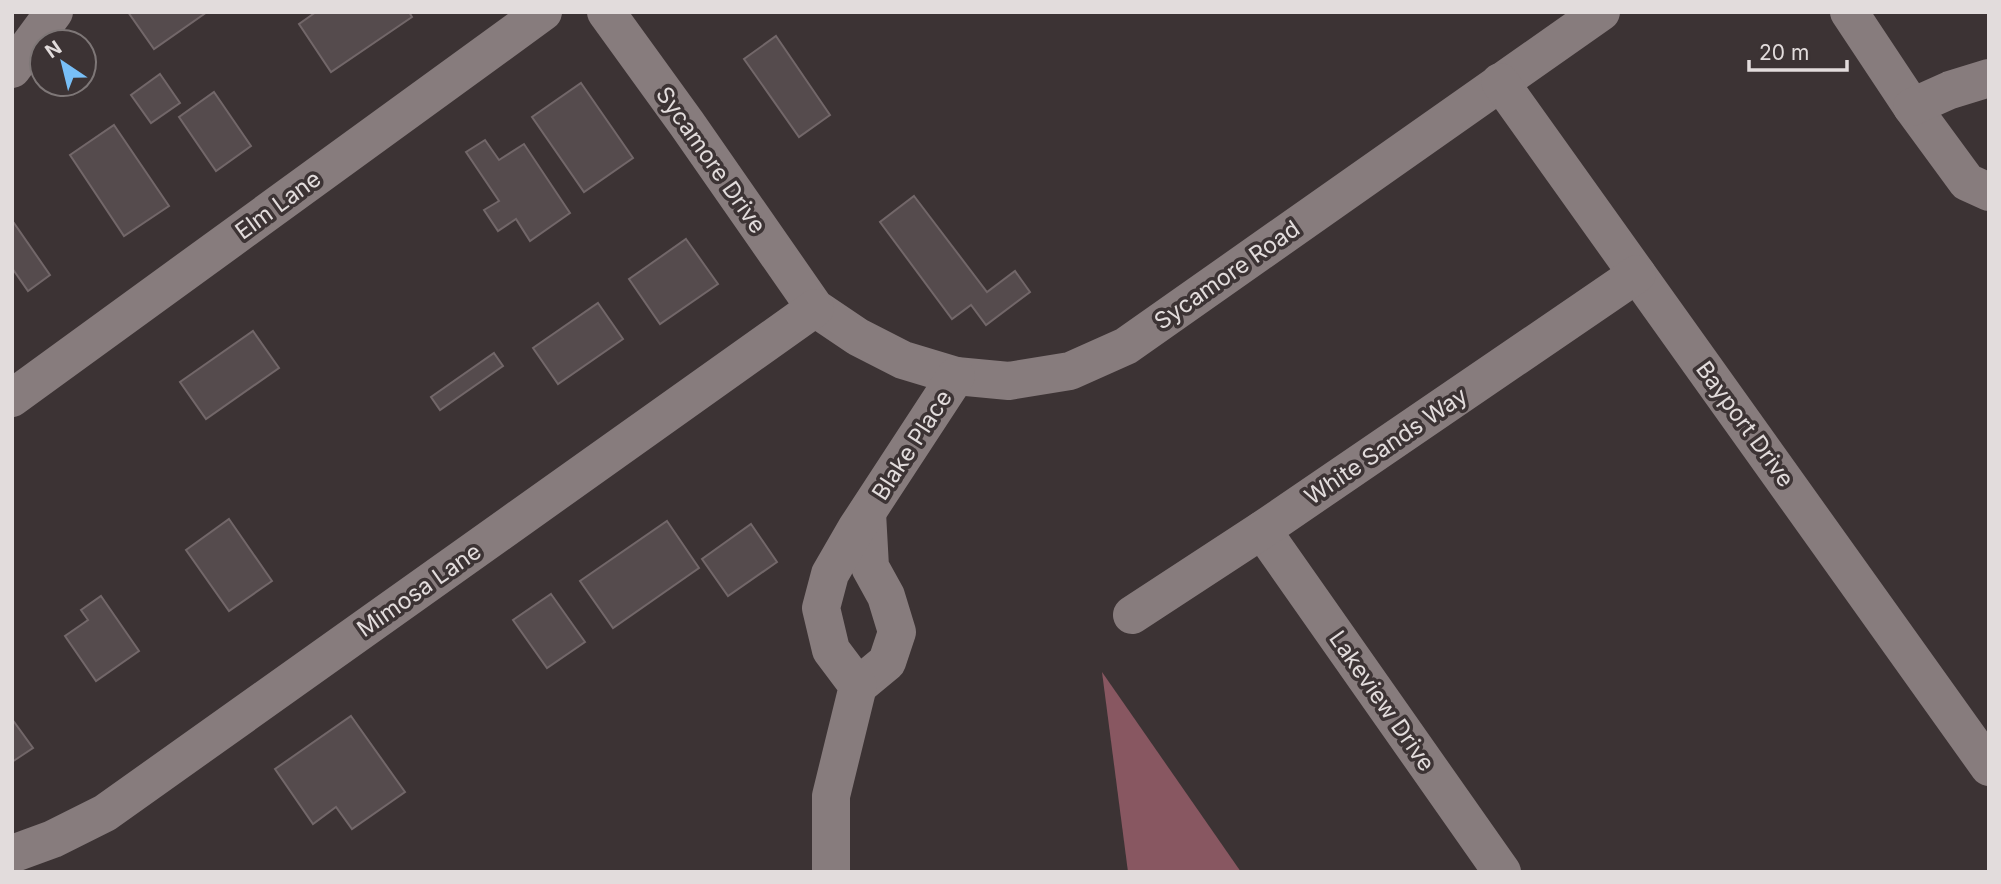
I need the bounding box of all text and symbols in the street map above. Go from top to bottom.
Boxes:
north arrow [28,28,98,98]
scale bar [1749,28,1847,72]
text: N [41,36,66,63]
text: 20 m [1759,40,1809,65]
street label: Sycamore Drive [650,81,772,239]
street label: Elm Lane [230,165,326,245]
street label: Sycamore Road [1149,214,1305,336]
street label: Bayport Drive [1690,356,1800,492]
street label: White Sands Way [1299,381,1473,511]
street label: Blake Place [866,385,958,505]
street label: Mimosa Lane [352,537,486,643]
street label: Lakeview Drive [1323,625,1441,777]

